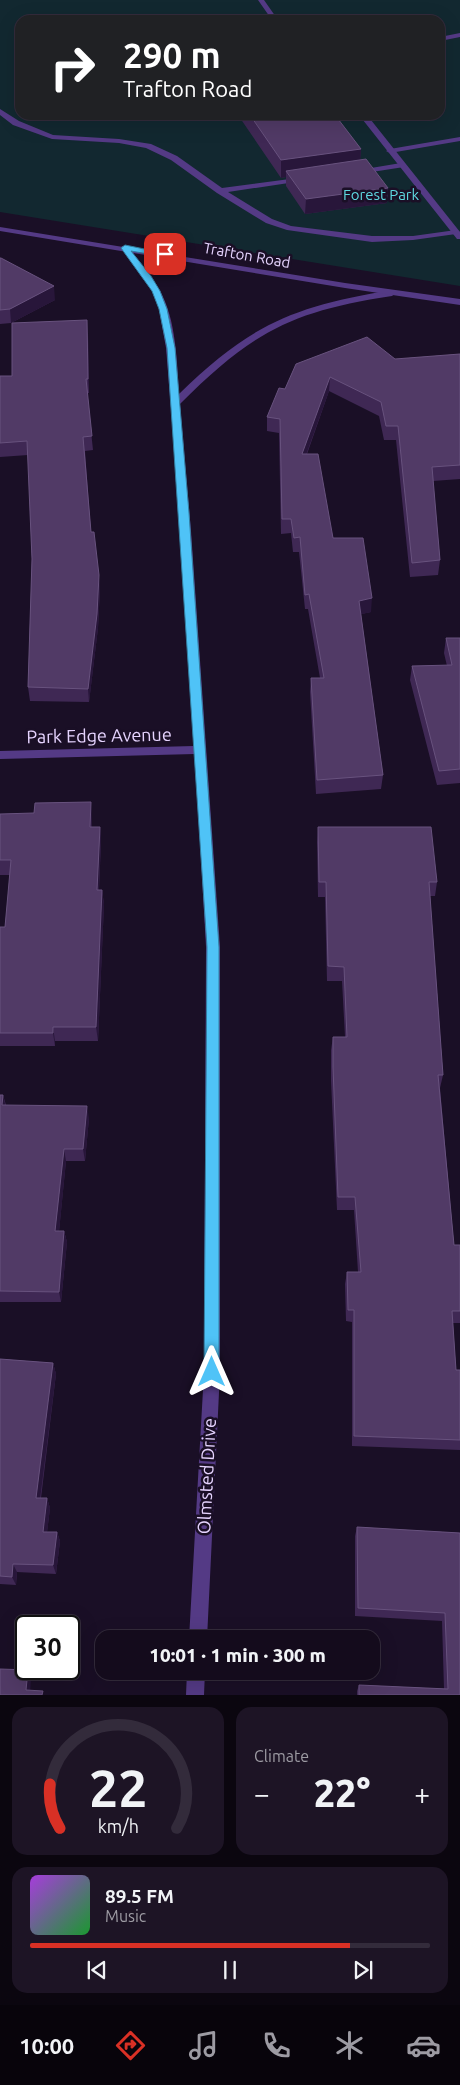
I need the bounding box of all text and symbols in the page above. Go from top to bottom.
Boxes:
icon: right [40,35,105,100]
text: 290 m [123,35,221,75]
text: Trafton Road [123,76,252,101]
park label: Forest Park [343,186,420,203]
pin [144,233,186,275]
street label: Trafton Road [202,239,292,271]
icon: arrive [151,240,179,268]
street label: Park Edge Avenue [26,724,172,746]
position arrow [185,1345,237,1397]
street label: Olmsted Drive [193,1417,219,1535]
speed limit sign: 30 [15,1615,80,1680]
text: 10:01 · 1 min · 300 m [149,1644,326,1666]
text: Climate [254,1747,309,1765]
text: 22 [89,1759,147,1817]
text: 22° [314,1772,370,1814]
text: − [254,1778,270,1809]
text: + [414,1778,430,1809]
text: km/h [97,1816,139,1836]
text: 89.5 FM [105,1885,174,1907]
text: Music [105,1907,146,1925]
icon: previous [83,1956,111,1984]
icon: pause [216,1956,244,1984]
icon: next [349,1956,377,1984]
icon: directions [113,2028,148,2063]
icon: music [186,2028,221,2063]
icon: phone [259,2028,294,2063]
icon: climate [332,2028,367,2063]
icon: car [406,2028,441,2063]
text: 10:00 [19,2033,74,2058]

